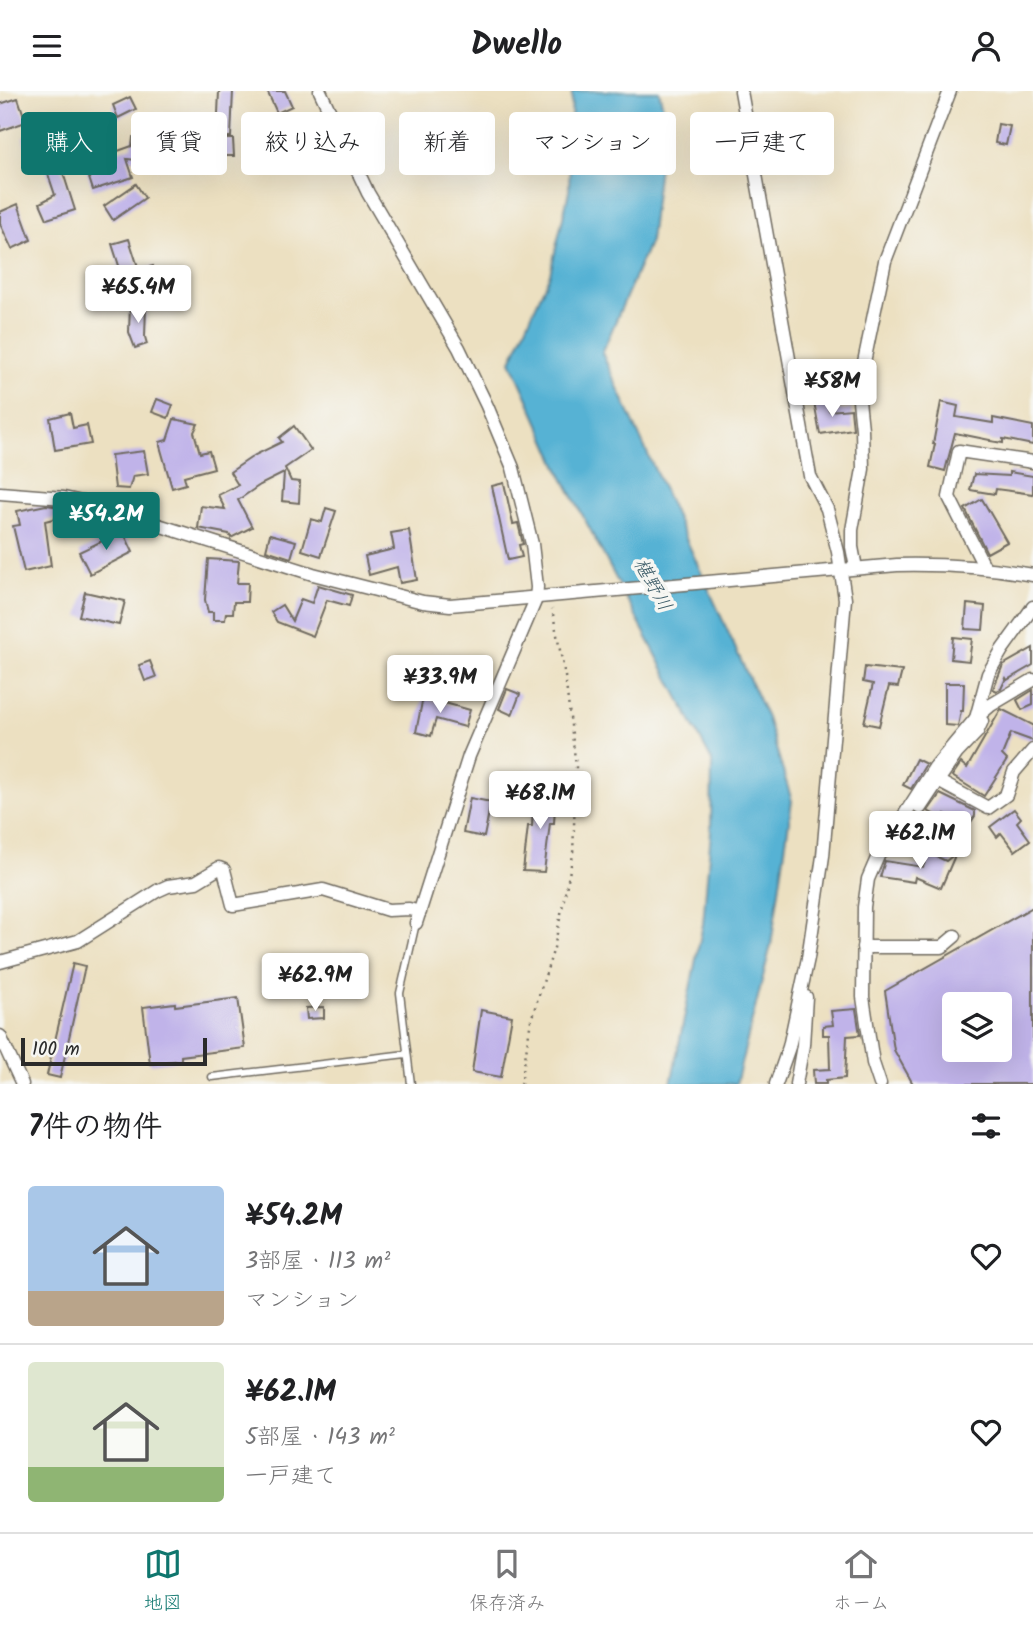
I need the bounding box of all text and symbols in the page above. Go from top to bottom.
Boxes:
text: Dwello [471,20,562,71]
icon: menu [28,27,66,65]
icon: person [967,27,1005,65]
chip: 購入 [21,112,117,175]
chip: 賃貸 [131,112,227,175]
chip: 絞り込み [241,112,385,175]
chip: 新着 [399,112,495,175]
chip: マンション [509,112,676,175]
chip: 一戸建て [690,112,834,175]
pin: ¥65.4M [81,265,195,325]
text: ¥65.4M [101,270,175,306]
pin: ¥58M [791,359,873,419]
text: ¥58M [804,364,860,400]
pin: ¥54.2M [49,493,163,552]
text: ¥54.2M [69,497,143,533]
water label: 椹野川 [625,553,679,617]
pin: ¥33.9M [383,655,497,715]
text: ¥33.9M [403,660,477,696]
pin: ¥68.1M [483,771,597,831]
text: ¥68.1M [505,776,575,812]
pin: ¥62.1M [863,811,977,871]
text: ¥62.1M [885,816,955,852]
pin: ¥62.9M [258,953,372,1013]
text: ¥62.9M [278,958,352,994]
map controls [942,992,1012,1062]
button: layers [942,992,1012,1062]
scale bar [21,1035,206,1067]
text: 100 m [32,1035,80,1065]
text: 7件の物件 [28,1104,162,1152]
icon: filters [967,1107,1005,1145]
text: ¥54.2M [245,1193,342,1241]
icon: home [84,1214,168,1298]
icon: heart [967,1237,1005,1275]
text: 3部屋 · 113 m² [245,1244,390,1280]
text: マンション [245,1283,359,1319]
text: ¥62.1M [245,1369,336,1417]
icon: home [84,1390,168,1474]
icon: heart [967,1413,1005,1451]
text: 5部屋 · 143 m² [245,1420,395,1456]
text: 一戸建て [245,1459,337,1495]
tab: 地図 [144,1545,182,1619]
tab: 保存済み [469,1545,545,1619]
tab: ホーム [833,1545,889,1619]

